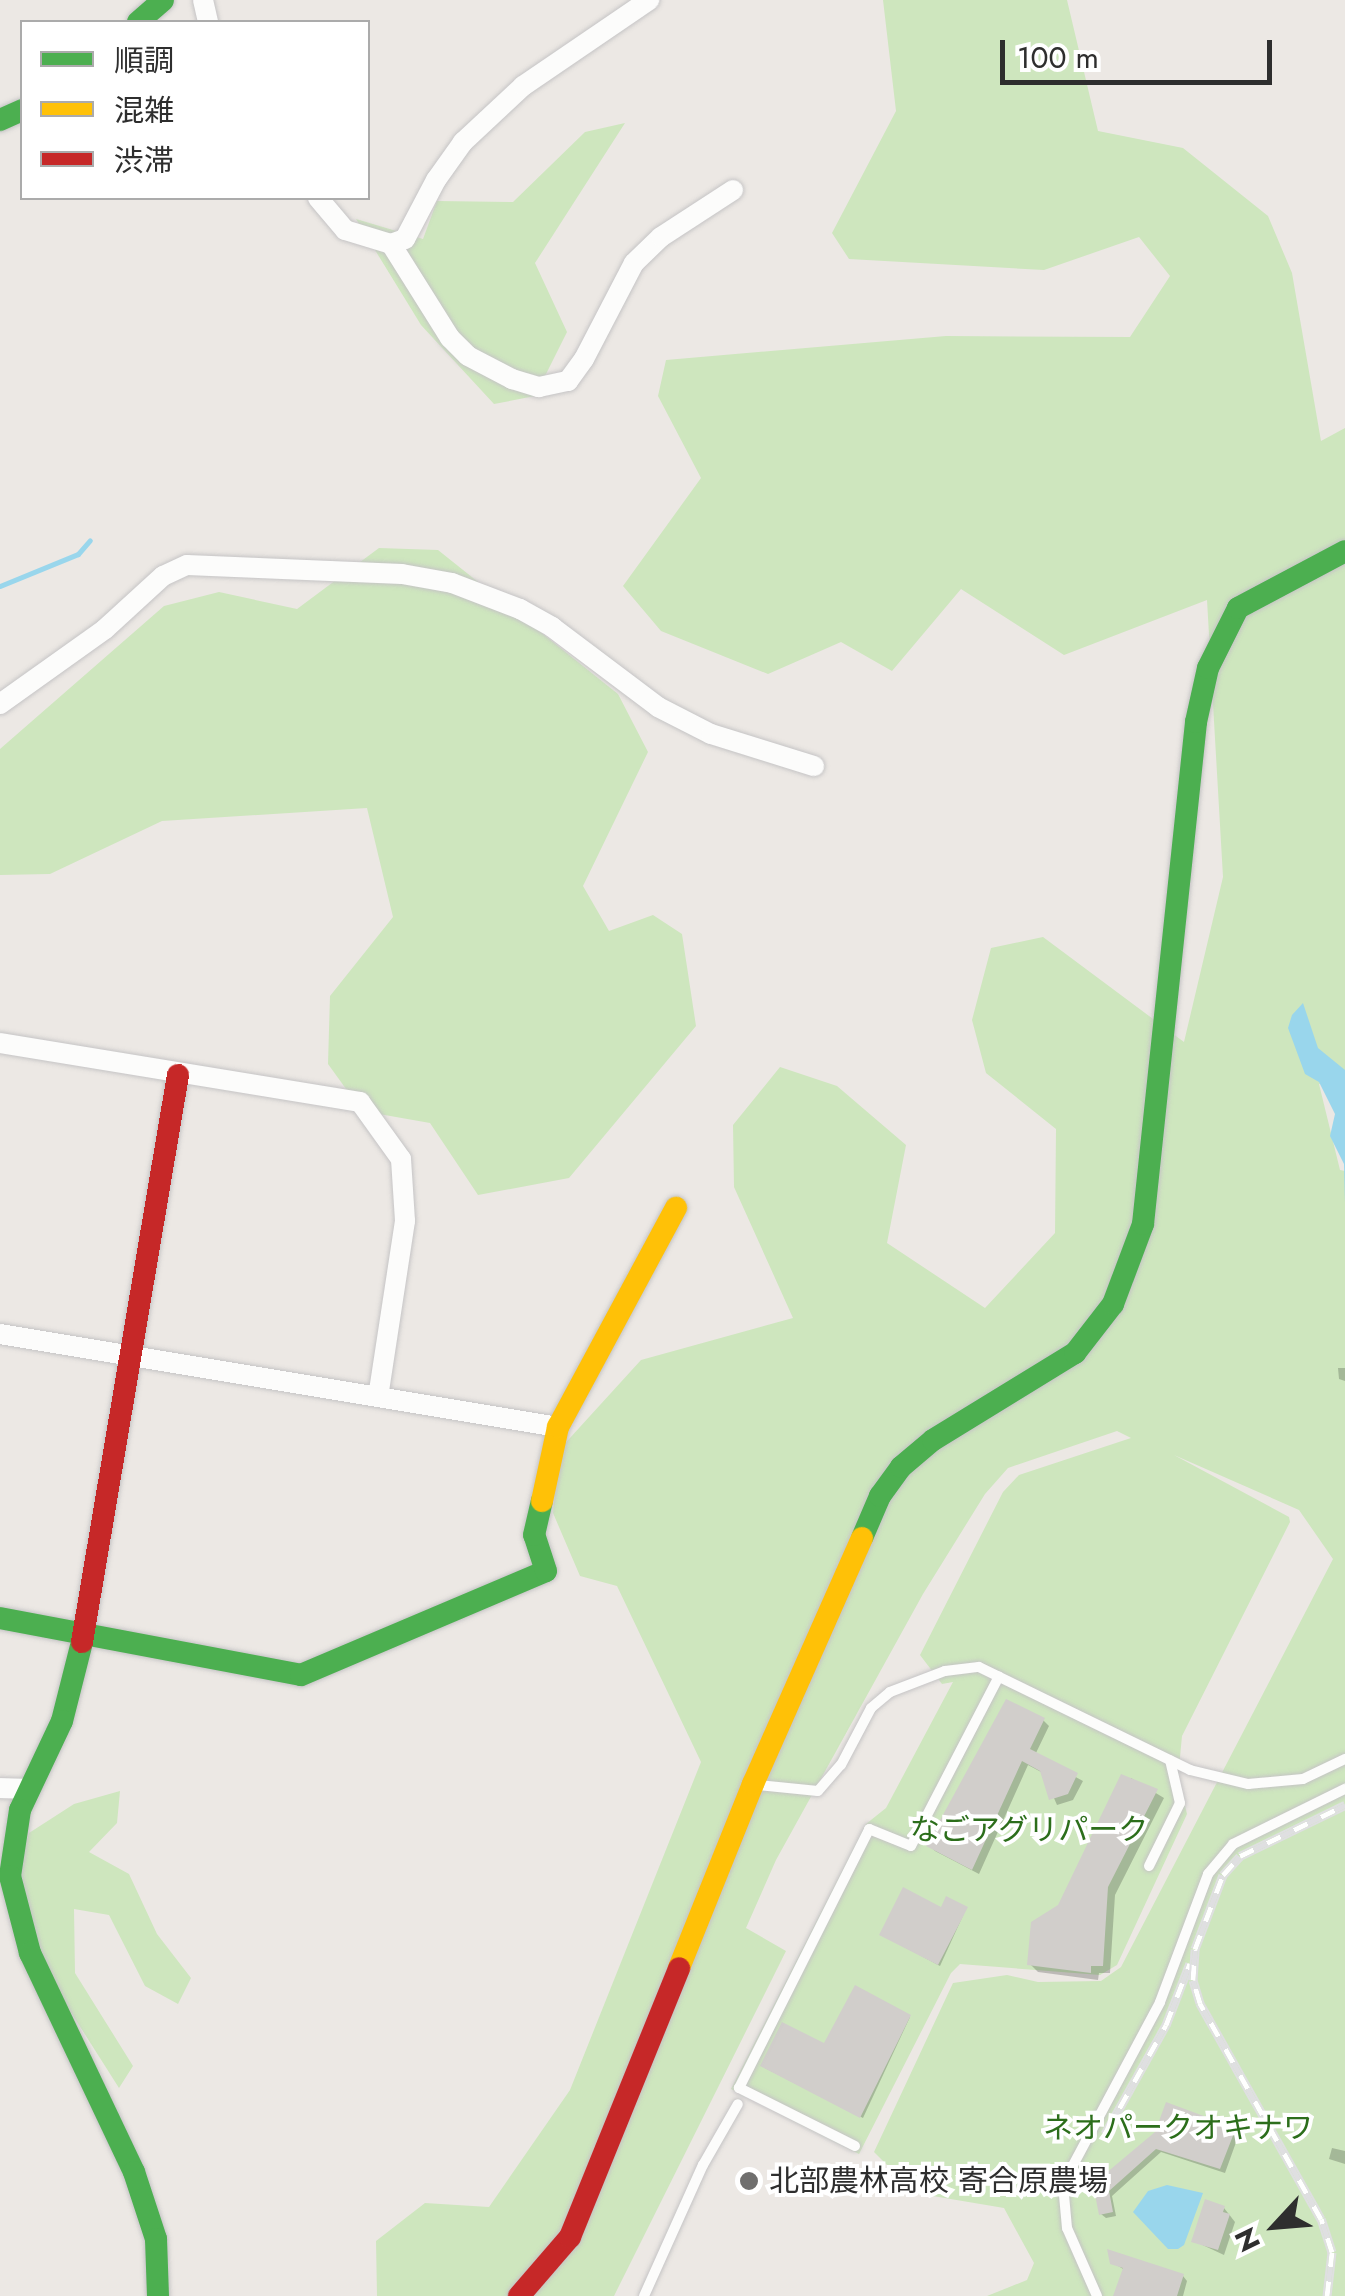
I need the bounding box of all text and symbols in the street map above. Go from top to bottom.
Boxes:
legend [20,20,370,200]
scale bar [1005,20,1278,82]
text: 100 m [1017,36,1099,79]
text: 順調 [114,39,174,82]
text: 混雑 [114,89,174,132]
text: 渋滞 [114,139,174,182]
park label: なごアグリパーク [909,1812,1149,1848]
park label: ネオパークオキナワ [1043,2110,1313,2146]
place label: 北部農林高校 寄合原農場 [769,2163,1108,2199]
marker: 北部農林高校 寄合原農場 [738,2170,760,2192]
north arrow [1225,2176,1325,2276]
text: N [1224,2220,1271,2258]

